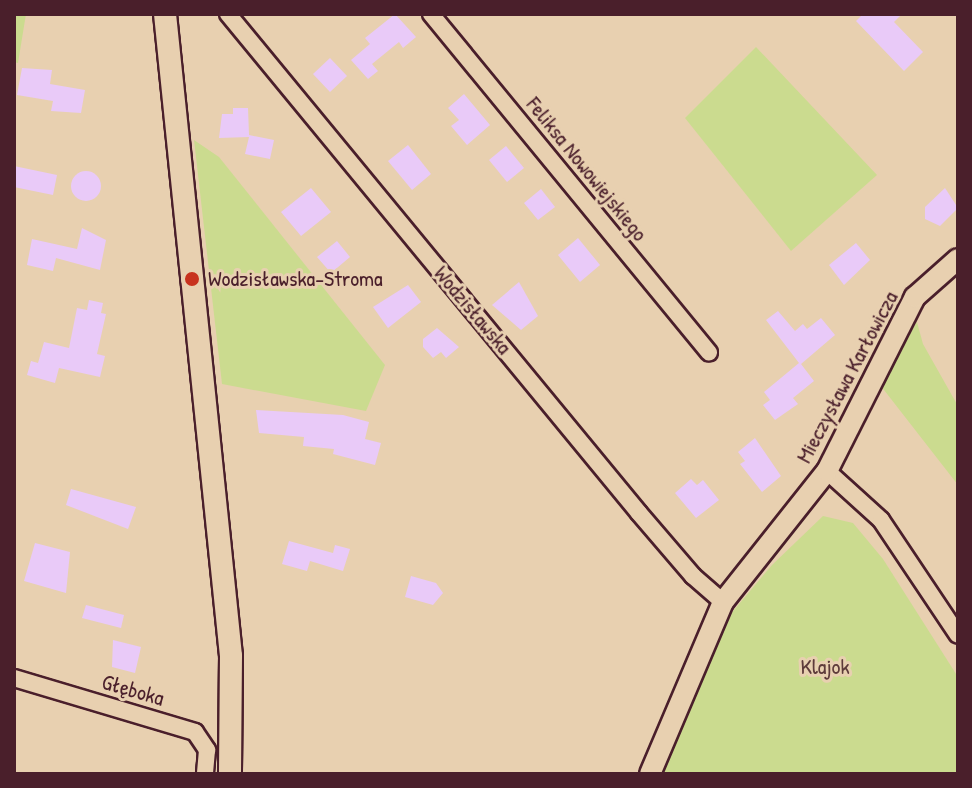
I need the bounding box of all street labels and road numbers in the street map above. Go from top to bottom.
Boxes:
street label: Feliksa Nowowiejskiego [521,92,653,246]
street label: Wodzisławska [428,260,518,360]
street label: Mieczysława Karłowicza [791,287,903,467]
street label: Głęboka [99,669,167,711]

